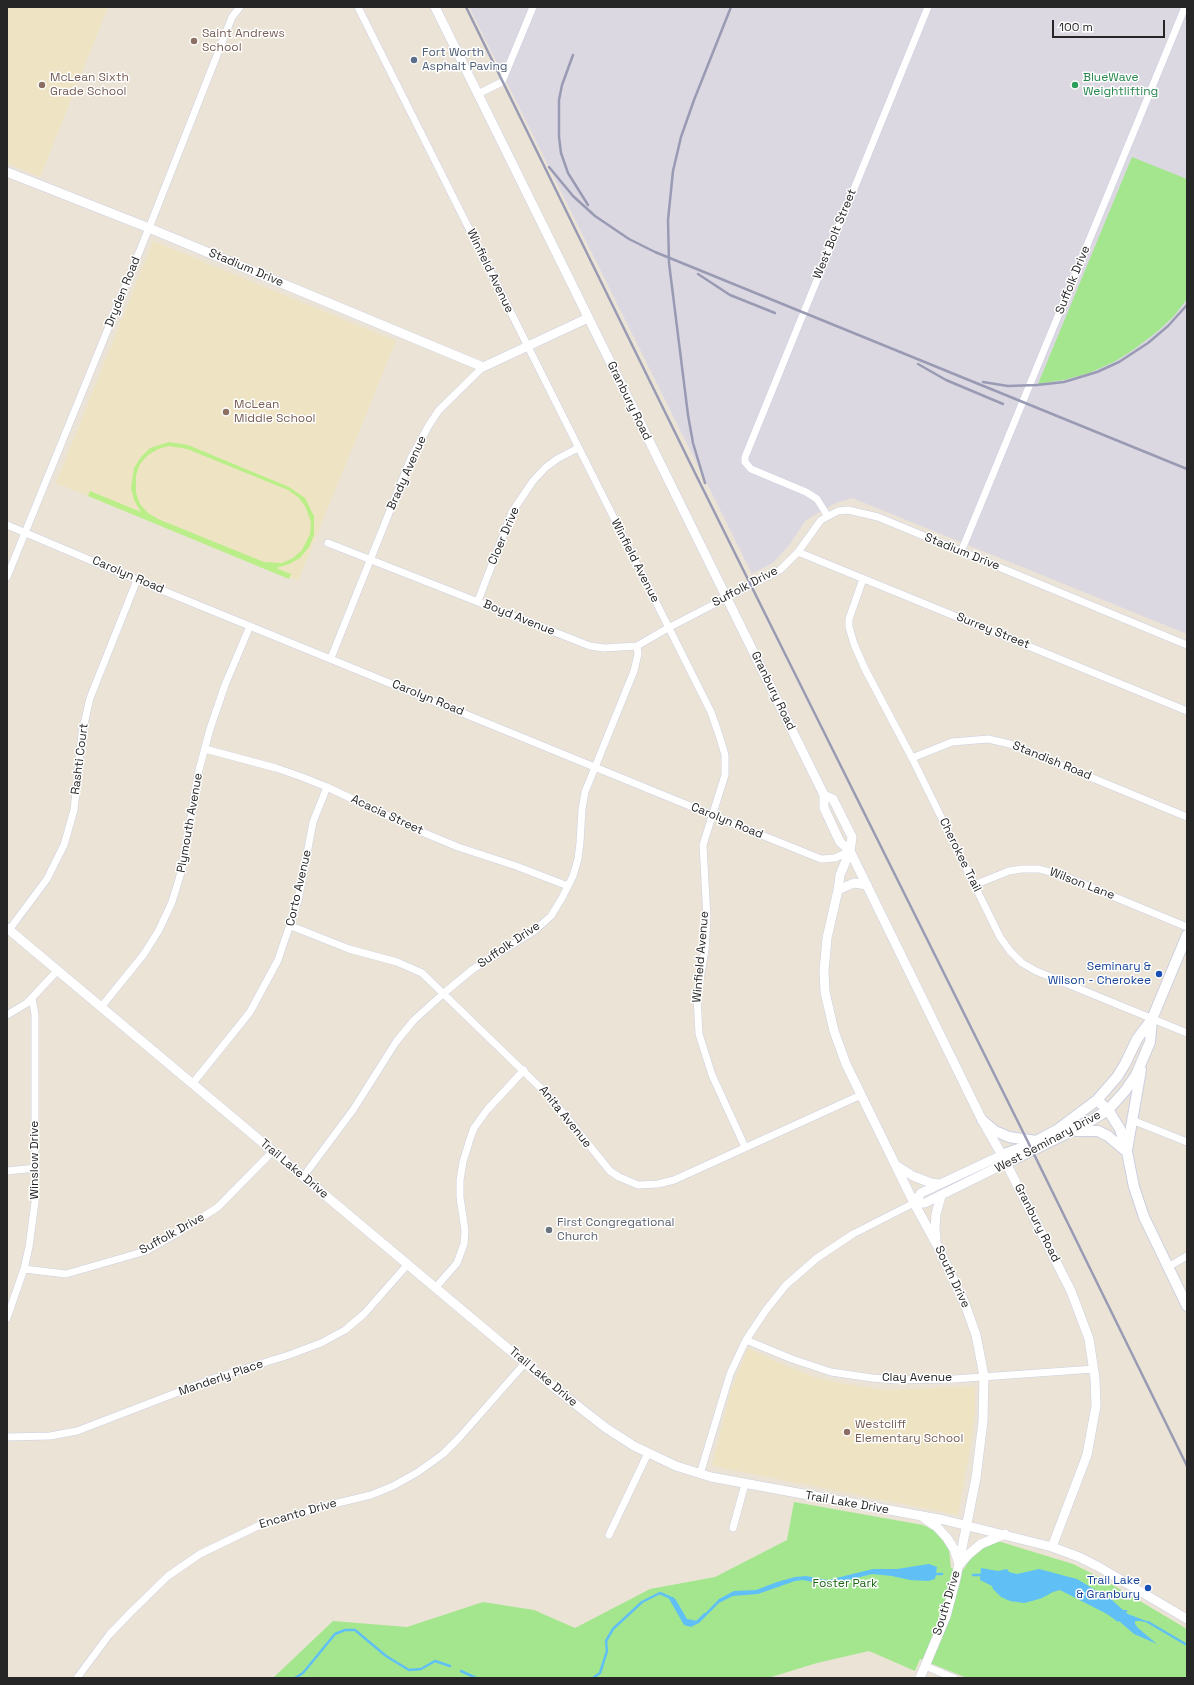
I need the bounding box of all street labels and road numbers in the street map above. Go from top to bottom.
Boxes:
street label: West Bolt Street [810,187,860,281]
street label: Winfield Avenue [463,227,517,315]
street label: Suffolk Drive [1053,244,1093,316]
street label: Stadium Drive [206,246,286,290]
street label: Dryden Road [102,255,144,329]
street label: Granbury Road [604,359,654,443]
street label: Brady Avenue [384,434,430,512]
street label: Cloer Drive [485,505,523,567]
street label: Winfield Avenue [608,517,662,605]
street label: Stadium Drive [922,530,1002,574]
street label: Carolyn Road [90,553,166,597]
street label: Suffolk Drive [710,564,780,610]
street label: Boyd Avenue [481,597,557,639]
street label: Surrey Street [954,610,1032,652]
street label: Granbury Road [748,649,798,733]
street label: Carolyn Road [390,677,466,719]
street label: Rashti Court [68,722,92,796]
street label: Standish Road [1010,739,1094,783]
street label: Plymouth Avenue [174,772,206,874]
street label: Acacia Street [348,792,426,838]
street label: Carolyn Road [689,800,765,842]
street label: Cherokee Trail [936,816,984,894]
street label: Corto Avenue [283,848,315,928]
street label: Wilson Lane [1047,865,1117,903]
street label: Winfield Avenue [690,911,712,1003]
street label: Suffolk Drive [475,919,543,971]
street label: Anita Avenue [536,1083,594,1151]
street label: West Seminary Drive [993,1108,1103,1176]
street label: Winslow Drive [28,1121,42,1199]
street label: Trail Lake Drive [257,1136,331,1202]
street label: Granbury Road [1011,1181,1063,1265]
street label: Suffolk Drive [137,1210,207,1258]
street label: South Drive [931,1244,973,1310]
street label: Trail Lake Drive [506,1344,580,1410]
street label: Manderly Place [177,1357,265,1399]
street label: Clay Avenue [882,1371,952,1385]
street label: Trail Lake Drive [804,1489,890,1517]
street label: Encanto Drive [258,1496,338,1532]
street label: South Drive [930,1569,964,1637]

